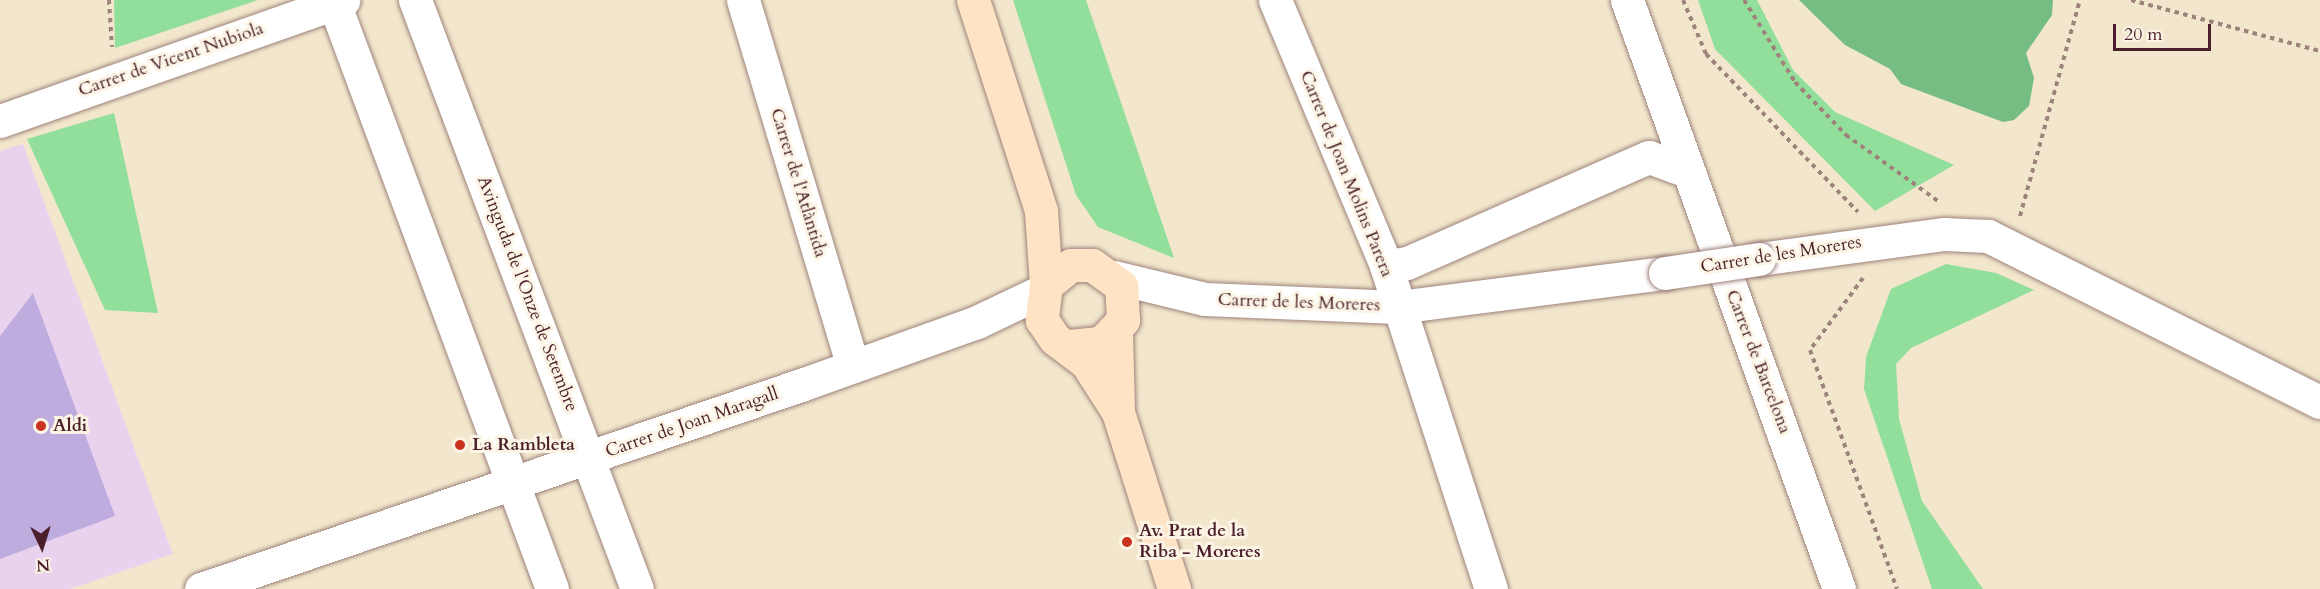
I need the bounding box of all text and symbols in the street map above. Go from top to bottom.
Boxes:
scale bar [2116,12,2214,50]
street label: Carrer de Vicent Nubiola [76,18,266,102]
text: 20 m [2124,22,2163,47]
street label: Carrer de Joan Molins Parera [1295,68,1397,280]
street label: Carrer de l'Atlàntida [765,106,831,260]
street label: Avinguda de l'Onze de Setembre [472,173,582,415]
street label: Carrer de les Moreres [1699,232,1863,278]
street label: Carrer de Barcelona [1721,287,1795,437]
street label: Carrer de les Moreres [1217,289,1381,317]
street label: Carrer de Joan Maragall [603,383,781,463]
place label: Aldi [53,415,87,437]
marker: Aldi [34,419,48,433]
place label: La Rambleta [472,434,575,456]
marker: La Rambleta [453,438,467,452]
north arrow [12,517,72,577]
place label: Av. Prat de la Riba - Moreres [1139,521,1261,564]
marker: Av. Prat de la Riba - Moreres [1120,535,1134,549]
text: N [36,553,51,576]

